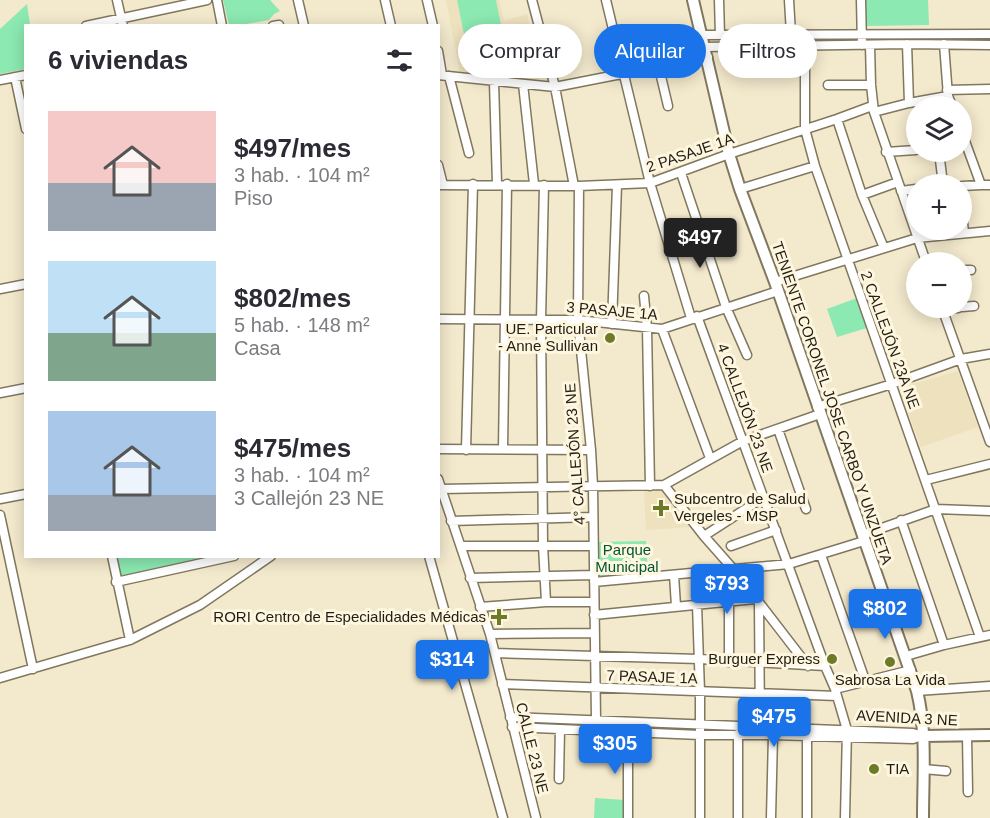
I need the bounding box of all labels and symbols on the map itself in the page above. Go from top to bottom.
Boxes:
street label: 2 PASAJE 1A [644,130,736,175]
pin: $497 [664,218,736,269]
street label: TENIENTE CORONEL JOSE CARBO Y UNZUETA [769,239,896,567]
street label: 2 CALLEJÓN 23A NE [858,269,923,411]
street label: 3 PASAJE 1A [566,298,658,323]
place label: UE. Particular - Anne Sullivan [498,320,598,354]
marker: UE. Particular - Anne Sullivan [603,331,617,345]
street label: 4 CALLEJÓN 23 NE [714,341,777,475]
street label: 4° CALLEJÓN 23 NE [561,383,588,525]
place label: Subcentro de Salud Vergeles - MSP [674,490,806,524]
marker: Subcentro de Salud Vergeles - MSP [652,499,670,517]
park label: Parque Municipal [595,541,659,575]
pin: $793 [691,564,763,615]
pin: $802 [849,589,921,640]
place label: RORI Centro de Especialidades Médicas [213,608,486,625]
marker: RORI Centro de Especialidades Médicas [490,608,508,626]
pin: $314 [416,640,488,691]
place label: Burguer Express [708,650,820,667]
marker: Burguer Express [825,652,839,666]
marker: Sabrosa La Vida [883,655,897,669]
street label: 7 PASAJE 1A [606,666,698,687]
place label: Sabrosa La Vida [835,671,946,688]
pin: $475 [738,697,810,748]
street label: CALLE 23 NE [513,701,552,795]
street label: AVENIDA 3 NE [856,706,958,729]
pin: $305 [579,724,651,775]
place label: TIA [886,760,909,777]
marker: TIA [867,762,881,776]

